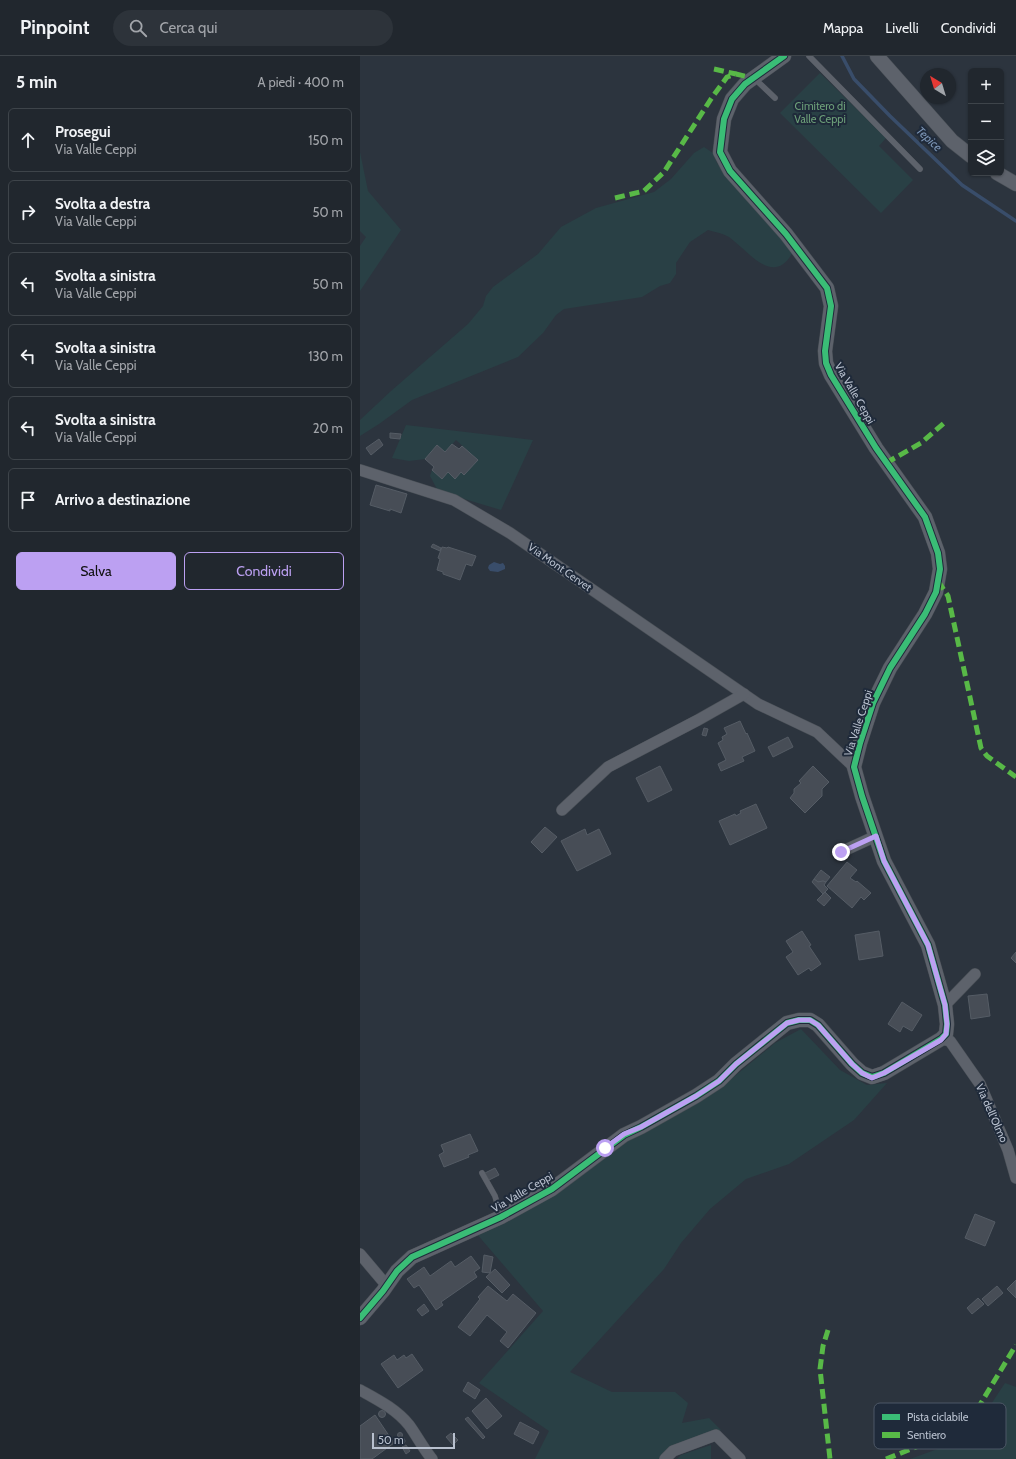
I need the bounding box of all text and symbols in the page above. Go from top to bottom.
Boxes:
search box [113,10,393,46]
text: Pinpoint [20,16,89,39]
icon: search [127,17,149,39]
text: Cerca qui [159,19,217,37]
text: Mappa [823,19,863,37]
text: Livelli [885,19,919,37]
text: Condividi [941,19,996,37]
north arrow [920,68,956,104]
map controls [968,68,1004,176]
button: + [968,68,1004,104]
text: 5 min [16,72,57,92]
text: A piedi · 400 m [258,74,344,90]
park label: Cimitero di Valle Ceppi [794,99,846,126]
button: − [968,104,1004,140]
text: Prosegui [55,123,111,141]
water label: Tepice [913,123,946,155]
icon: ahead [17,129,39,151]
text: 150 m [308,132,343,148]
button: layers [968,140,1004,176]
text: Via Valle Ceppi [55,141,136,157]
text: Svolta a destra [55,195,150,213]
icon: right [17,201,39,223]
text: 50 m [313,204,343,220]
text: Via Valle Ceppi [55,213,136,229]
text: Svolta a sinistra [55,267,156,285]
icon: left [17,273,39,295]
text: 50 m [313,276,343,292]
text: Via Valle Ceppi [55,285,136,301]
text: Svolta a sinistra [55,339,156,357]
icon: left [17,345,39,367]
text: 130 m [308,348,343,364]
text: Via Valle Ceppi [55,357,136,373]
street label: Via Valle Ceppi [832,360,878,426]
text: Svolta a sinistra [55,411,156,429]
icon: left [17,417,39,439]
text: 20 m [313,420,343,436]
text: Via Valle Ceppi [55,429,136,445]
icon: arrive [17,489,39,511]
text: Arrivo a destinazione [55,491,190,509]
street label: Via Mont Cervet [525,540,595,594]
button: Salva [16,552,176,590]
button: Condividi [184,552,344,590]
street label: Via Valle Ceppi [841,688,875,758]
route end [832,843,850,861]
street label: Via dell'Olmo [973,1082,1011,1144]
route start [596,1139,614,1157]
street label: Via Valle Ceppi [489,1169,555,1215]
legend [874,1403,1006,1449]
text: Pista ciclabile [907,1410,969,1424]
text: Sentiero [907,1428,946,1442]
scale bar [372,1431,455,1450]
text: 50 m [378,1433,404,1447]

